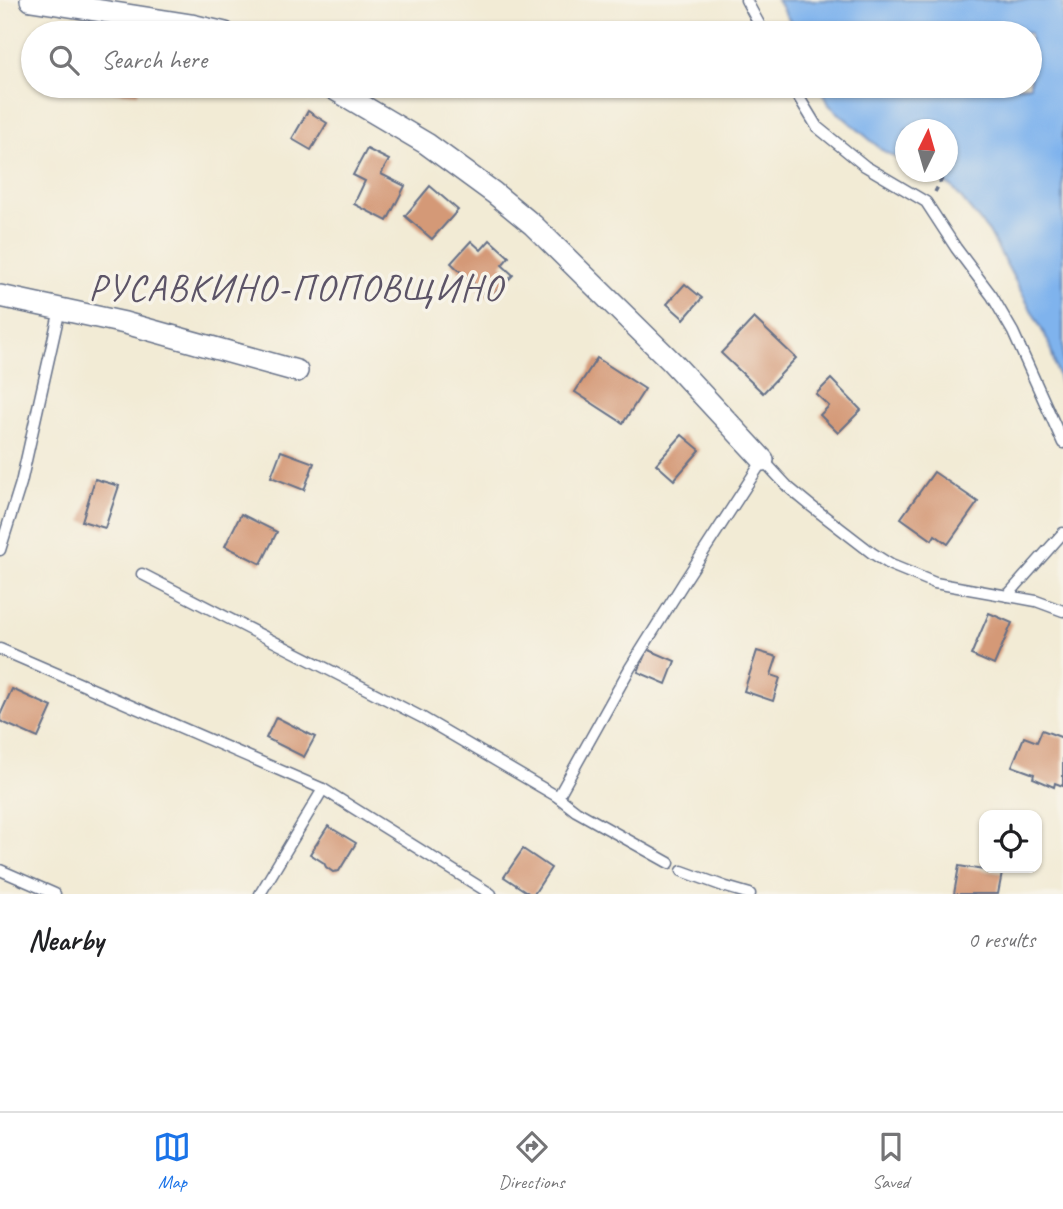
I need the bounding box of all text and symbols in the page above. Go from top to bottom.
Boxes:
search box [21,21,1042,98]
icon: search [45,41,83,79]
text: Search here [101,43,207,76]
north arrow [895,119,958,182]
district label: РУСАВКИНО-ПОПОВЩИНО [88,264,505,311]
map controls [979,810,1042,873]
button: locate [979,810,1042,873]
text: Nearby [28,921,104,959]
text: 0 results [968,925,1035,954]
tab: Map [153,1128,191,1194]
tab: Directions [498,1128,565,1194]
tab: Saved [872,1128,910,1194]

